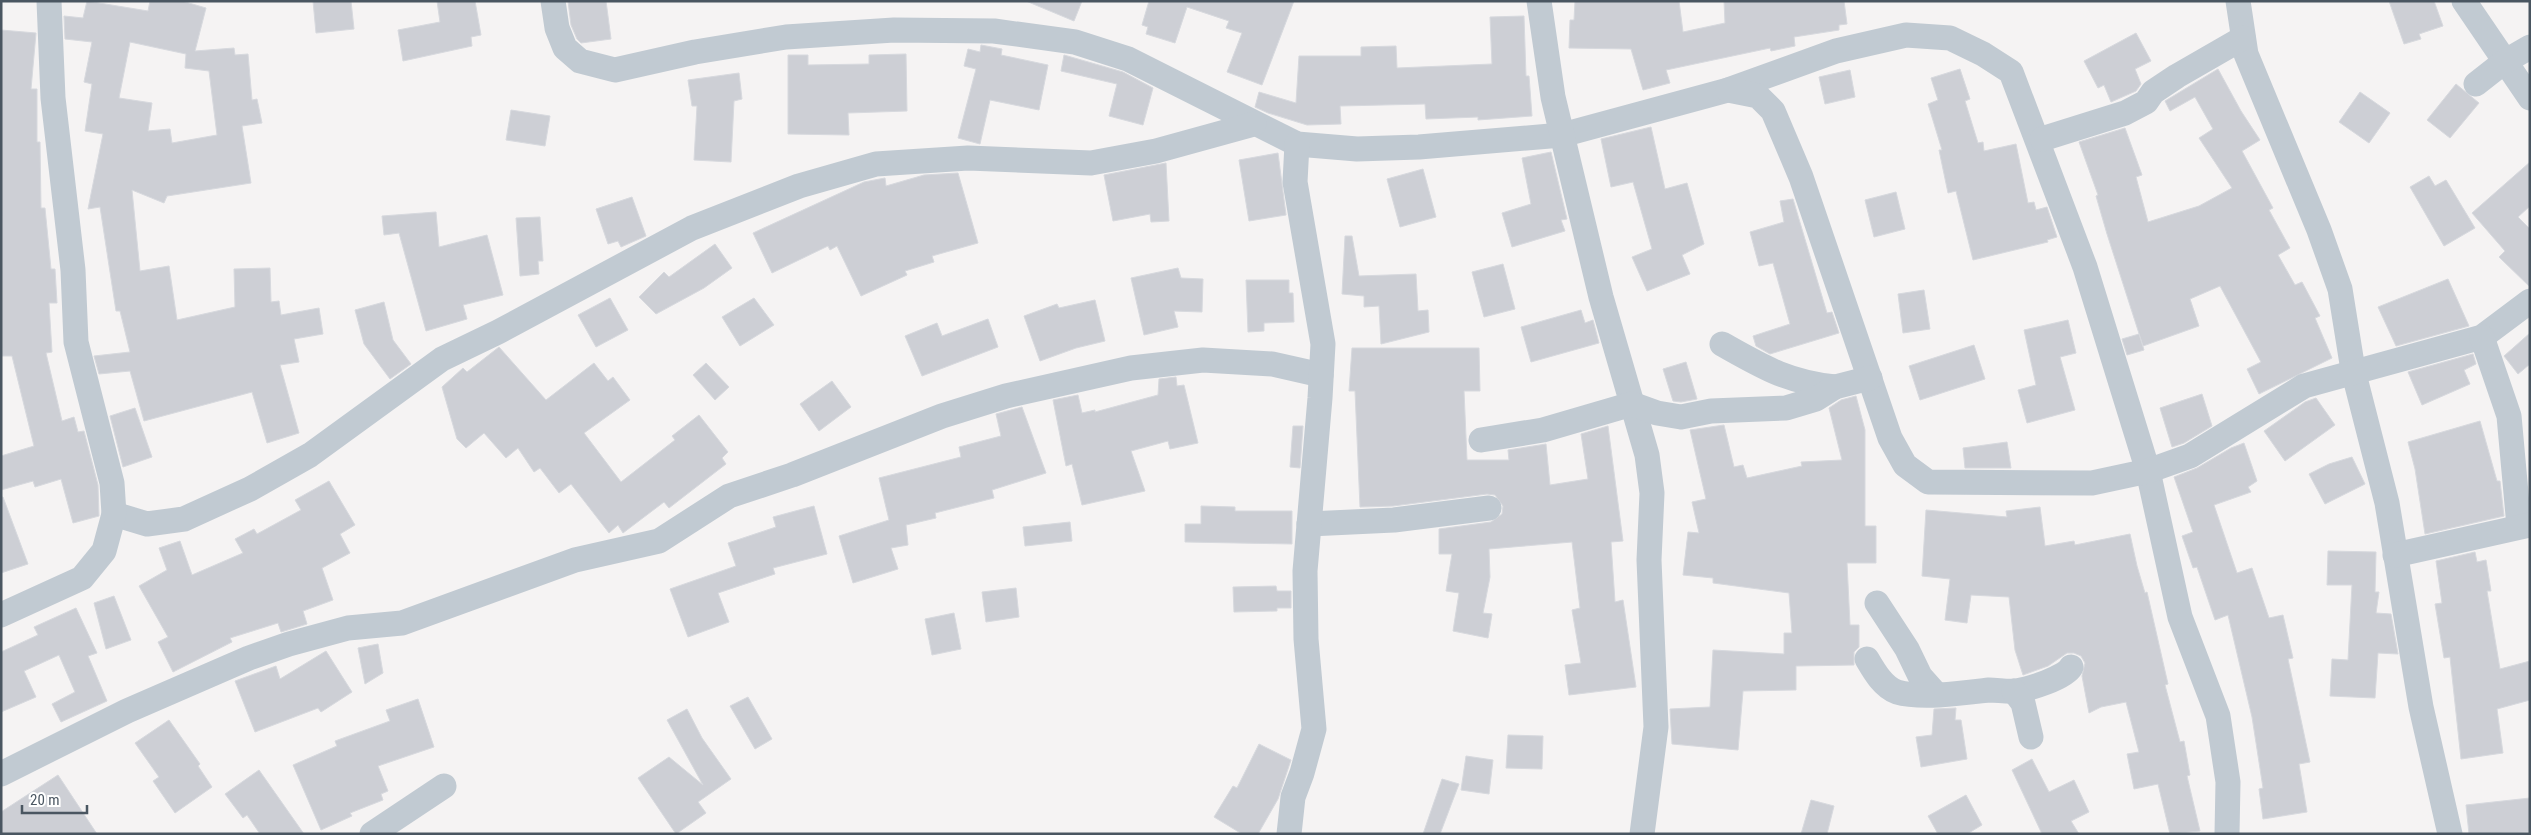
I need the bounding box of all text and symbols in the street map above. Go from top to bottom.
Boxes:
scale bar [22,782,88,814]
text: 20 m [30,791,60,809]

